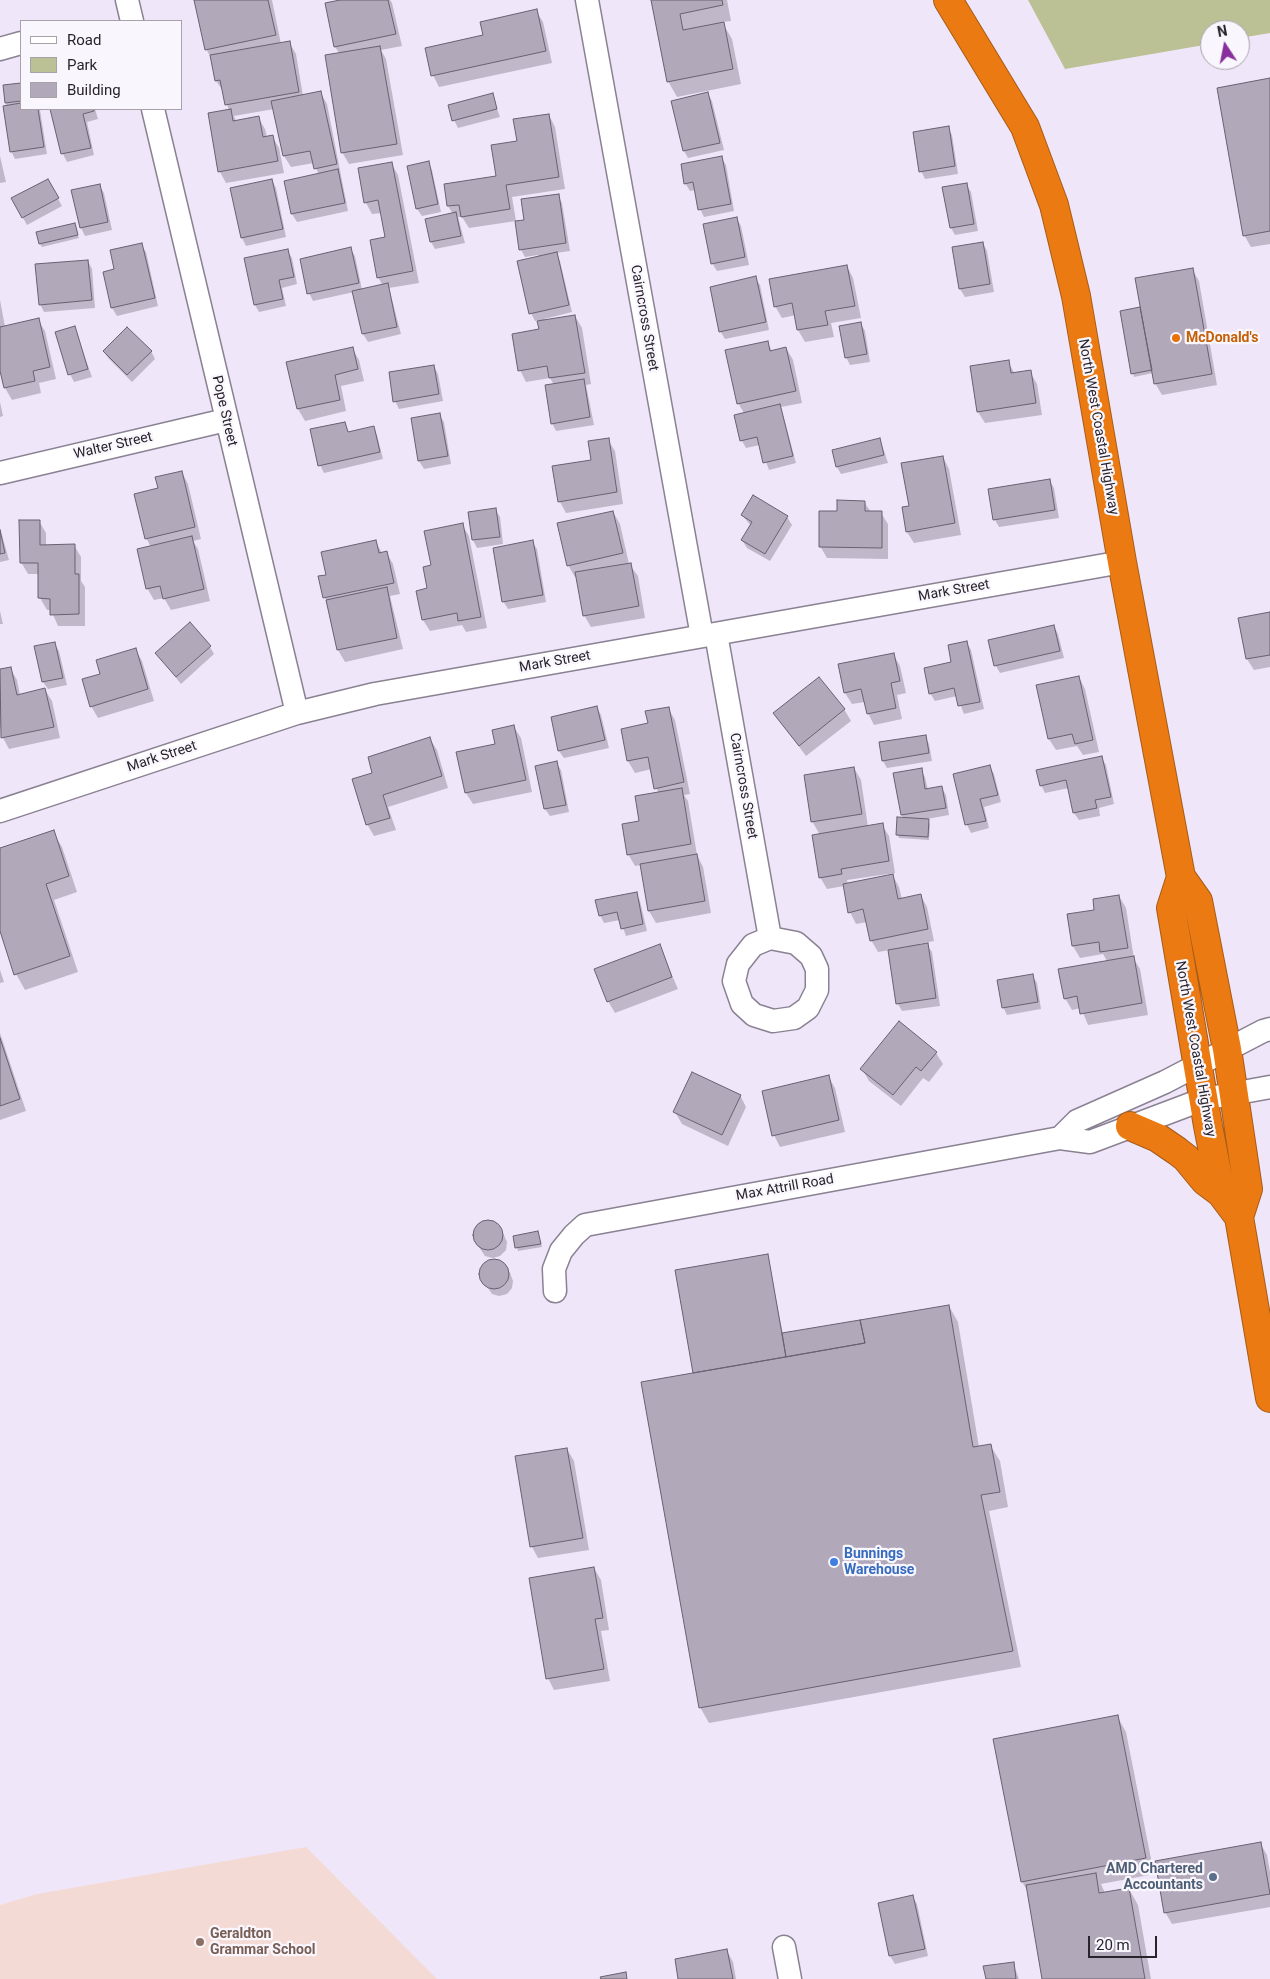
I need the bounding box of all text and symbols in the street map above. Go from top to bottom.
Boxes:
legend [20,20,182,110]
north arrow [1200,20,1250,70]
text: N [1216,22,1229,40]
text: Road [67,31,101,49]
text: Park [67,56,97,74]
text: Building [67,81,121,99]
street label: Cairncross Street [626,264,662,372]
place label: McDonald's [1186,330,1258,346]
marker: McDonald's [1170,332,1182,344]
street label: North West Coastal Highway [1074,338,1122,516]
street label: Pope Street [208,374,240,448]
street label: Walter Street [72,429,154,463]
street label: Mark Street [917,576,991,606]
street label: Mark Street [518,647,592,677]
street label: Cairncross Street [725,732,761,840]
street label: Mark Street [125,738,199,776]
street label: North West Coastal Highway [1171,960,1219,1138]
street label: Max Attrill Road [735,1171,835,1205]
place label: Bunnings Warehouse [844,1546,914,1578]
marker: Bunnings Warehouse [828,1556,840,1568]
place label: AMD Chartered Accountants [1106,1861,1203,1894]
marker: AMD Chartered Accountants [1207,1871,1219,1883]
place label: Geraldton Grammar School [210,1926,316,1958]
scale bar [1090,1926,1159,1958]
marker: Geraldton Grammar School [194,1936,206,1948]
text: 20 m [1096,1936,1130,1954]

